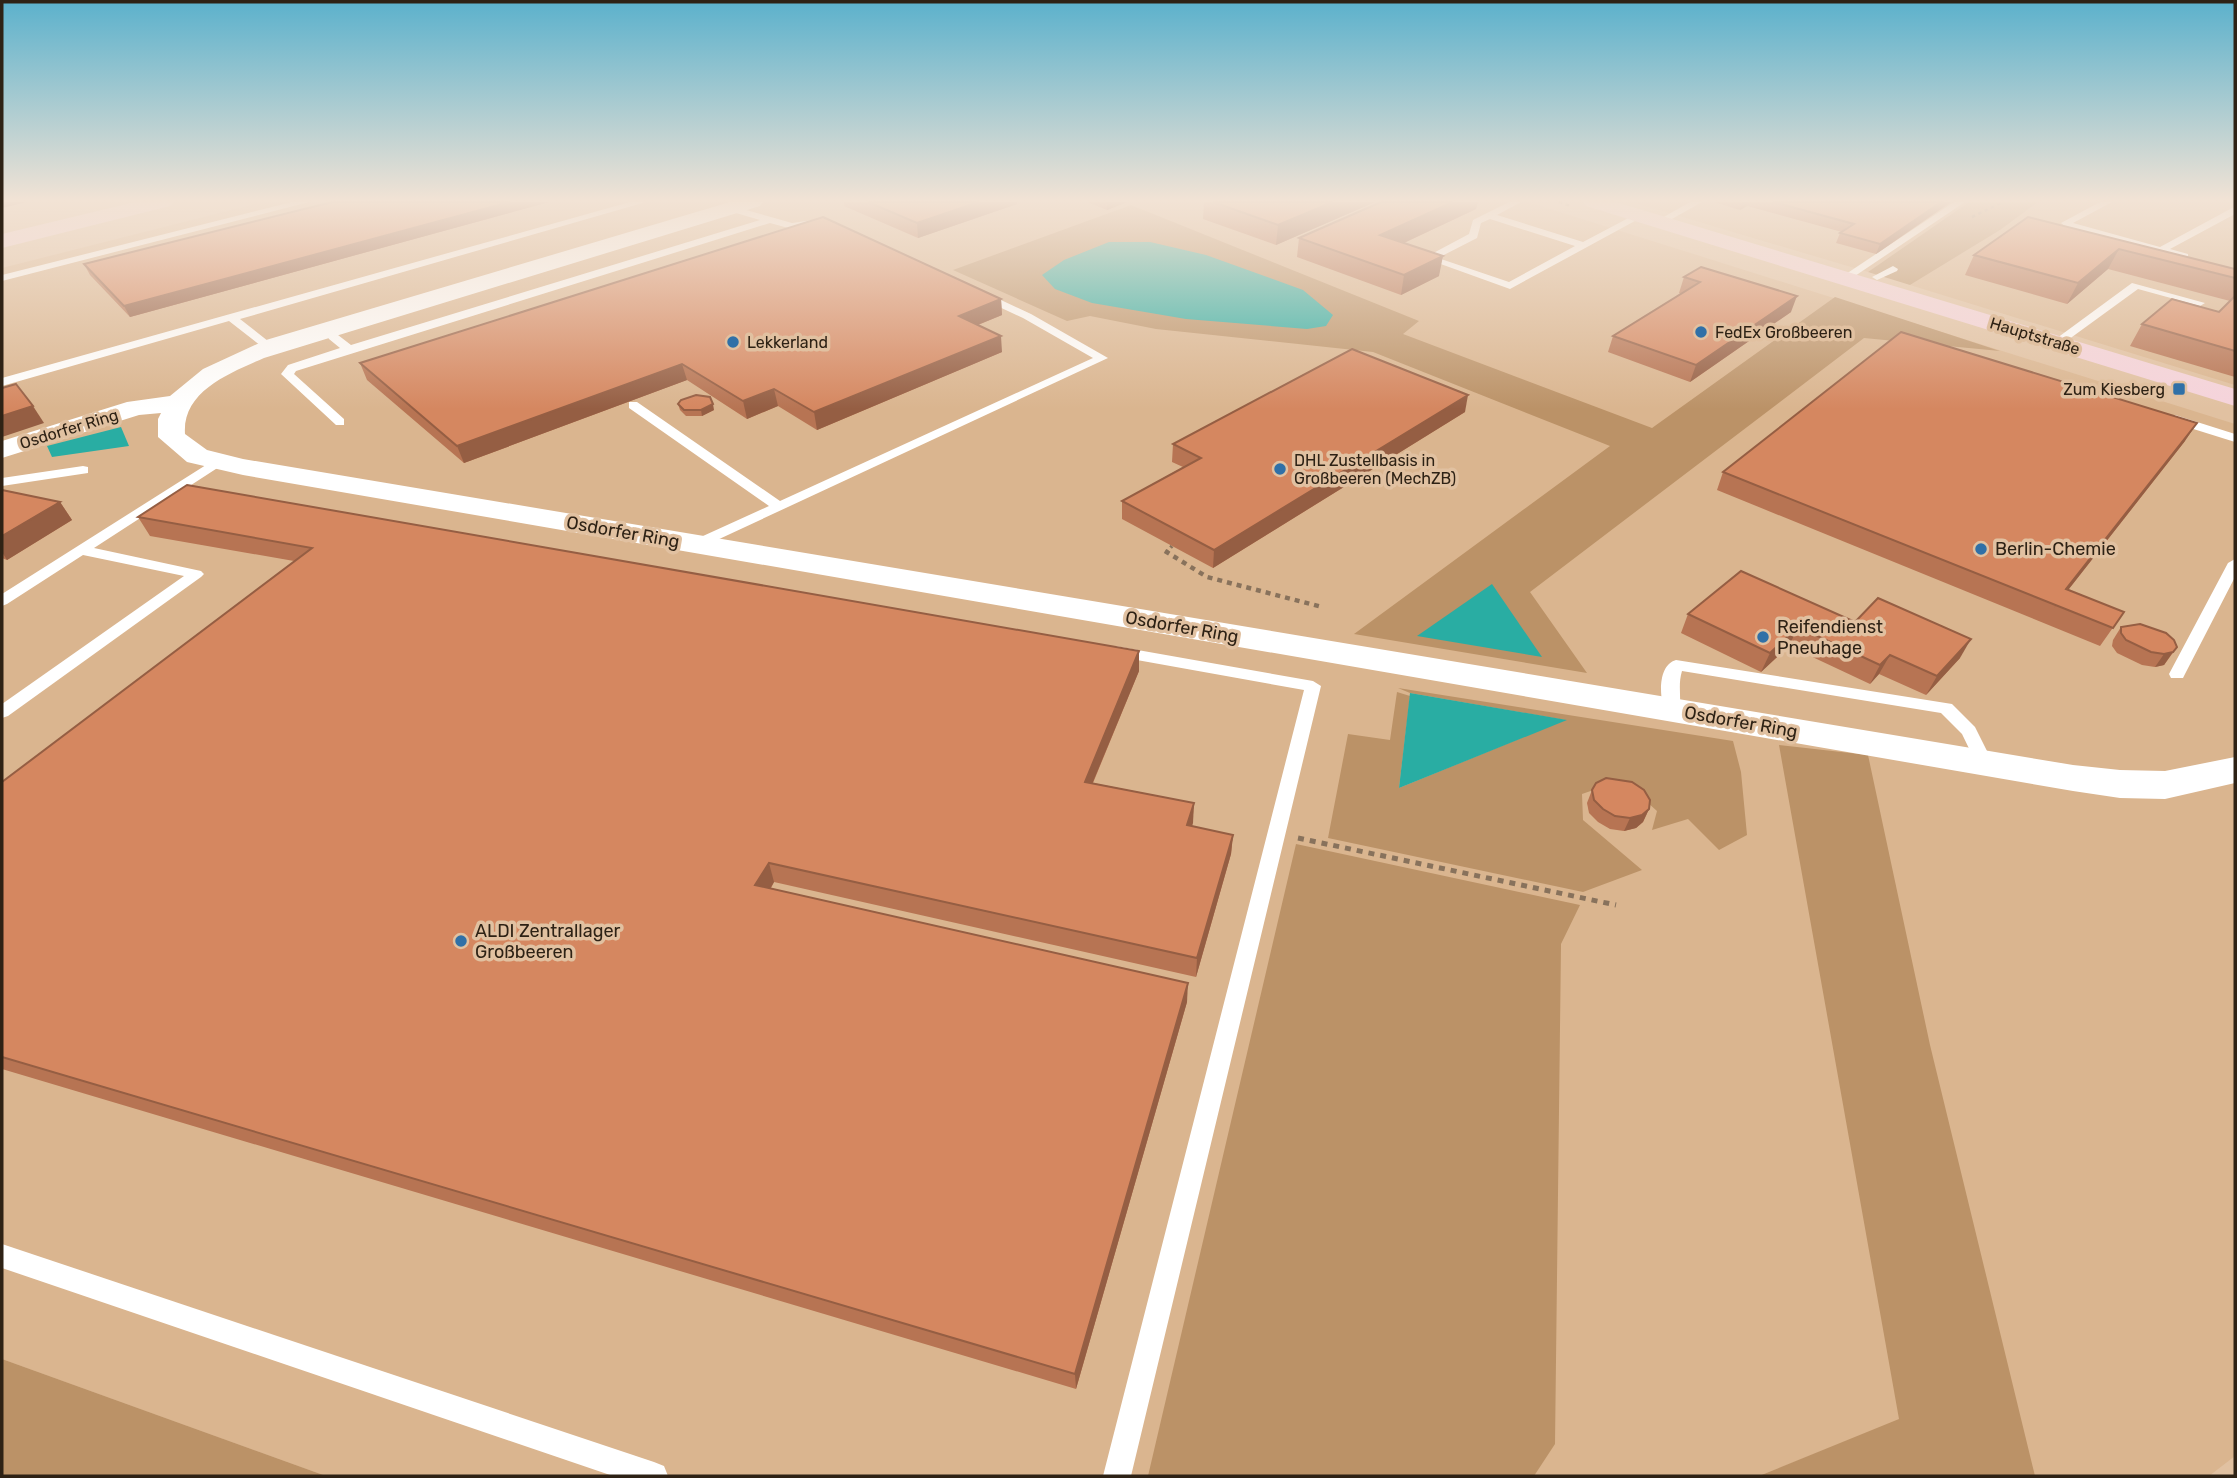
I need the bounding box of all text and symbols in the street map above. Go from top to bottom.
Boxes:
street label: Hauptstraße [1988,313,2082,359]
place label: FedEx Großbeeren [1715,323,1852,342]
marker: FedEx Großbeeren [1693,324,1709,340]
place label: Lekkerland [747,333,828,352]
marker: Lekkerland [725,334,741,350]
place label: Zum Kiesberg [2063,380,2165,399]
marker: Zum Kiesberg [2171,381,2187,397]
street label: Osdorfer Ring [17,405,121,453]
place label: DHL Zustellbasis in Großbeeren (MechZB) [1294,451,1456,488]
marker: DHL Zustellbasis in Großbeeren (MechZB) [1272,461,1288,477]
street label: Osdorfer Ring [565,511,681,553]
place label: Berlin-Chemie [1995,538,2116,560]
marker: Berlin-Chemie [1973,541,1989,557]
street label: Osdorfer Ring [1124,606,1240,648]
place label: Reifendienst Pneuhage [1777,616,1883,659]
marker: Reifendienst Pneuhage [1755,629,1771,645]
street label: Osdorfer Ring [1683,701,1799,743]
place label: ALDI Zentrallager Großbeeren [475,920,620,963]
marker: ALDI Zentrallager Großbeeren [453,933,469,949]

